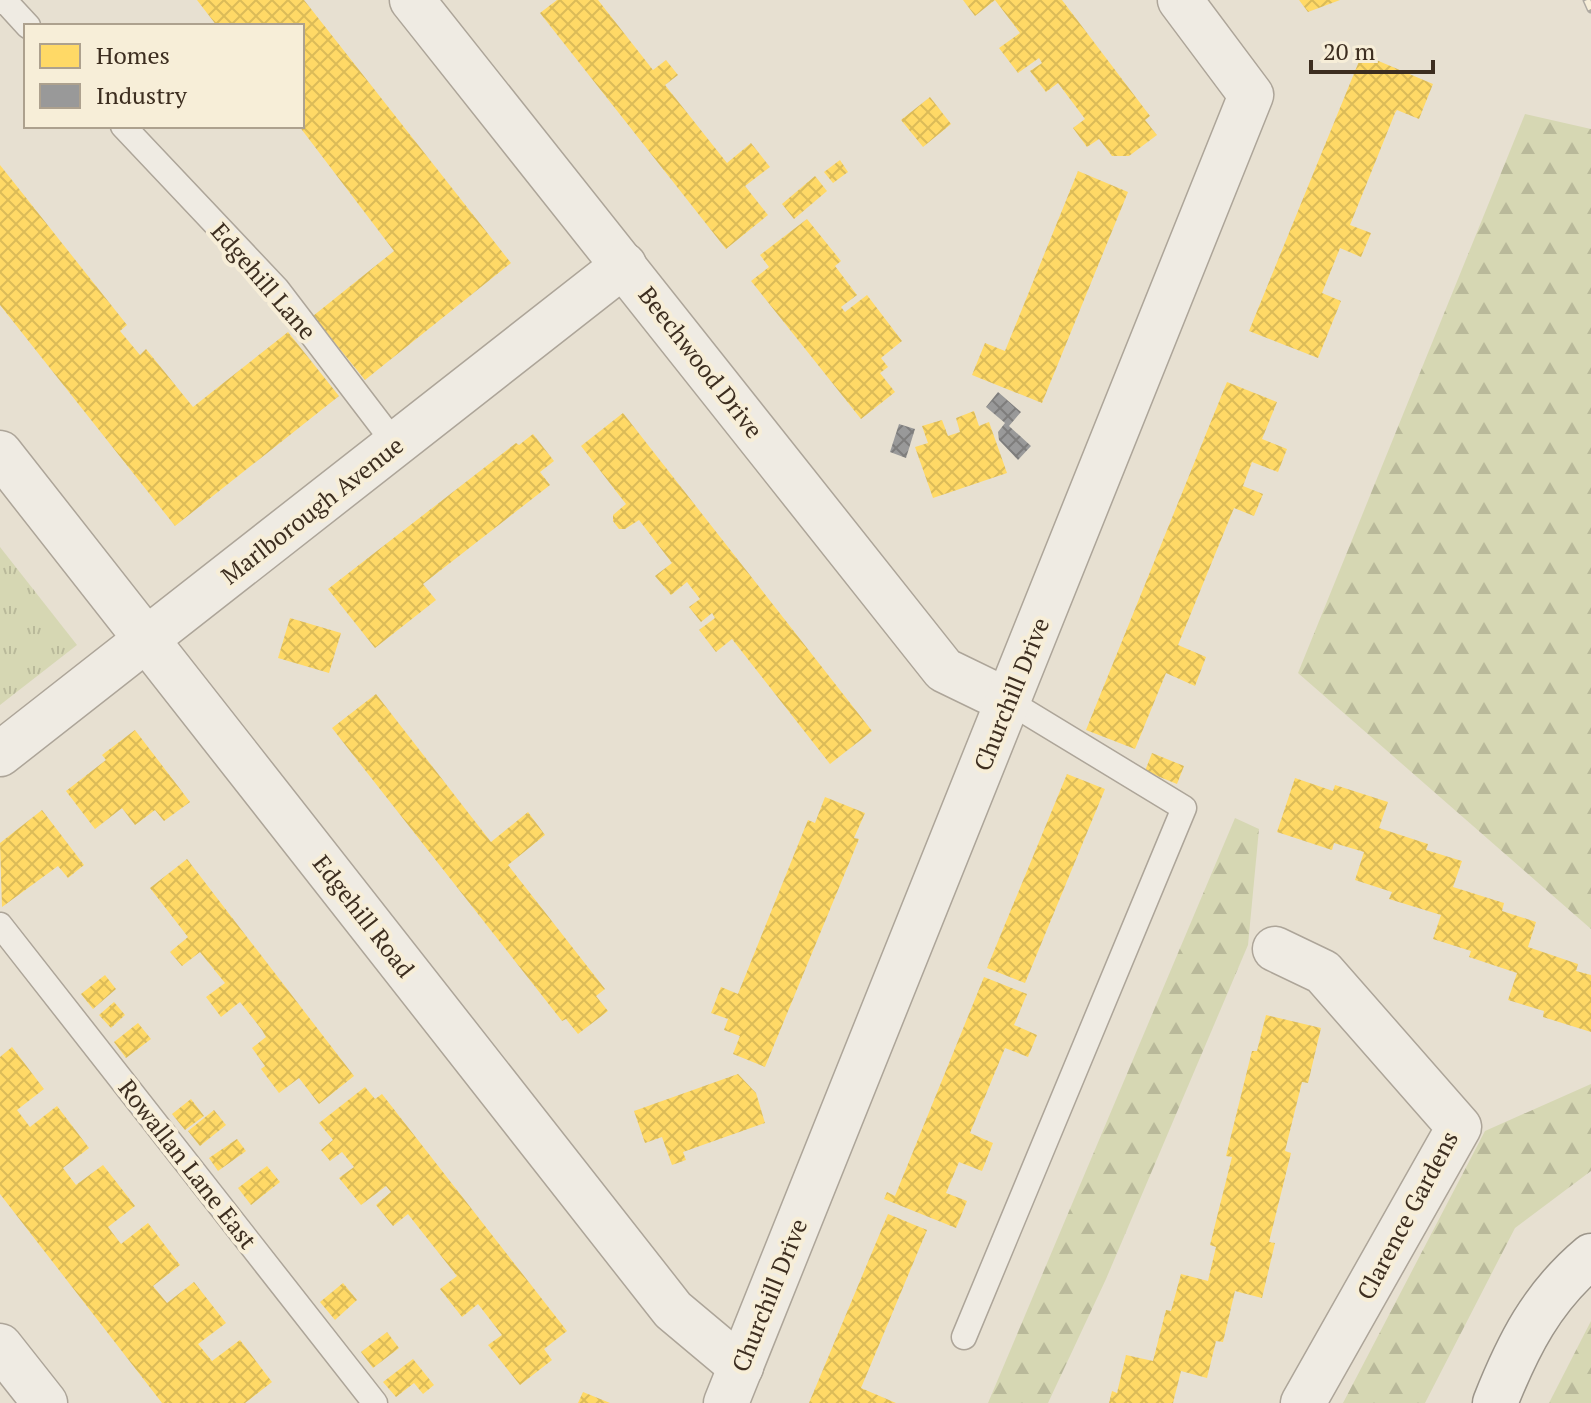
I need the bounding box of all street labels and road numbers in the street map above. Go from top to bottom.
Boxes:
street label: Edgehill Lane [204,216,324,346]
street label: Beechwood Drive [632,280,770,444]
street label: Marlborough Avenue [214,429,410,591]
street label: Churchill Drive [966,613,1056,775]
street label: Edgehill Road [306,848,422,984]
street label: Rowallan Lane East [112,1073,264,1255]
street label: Clarence Gardens [1349,1125,1465,1305]
street label: Churchill Drive [724,1214,814,1376]

